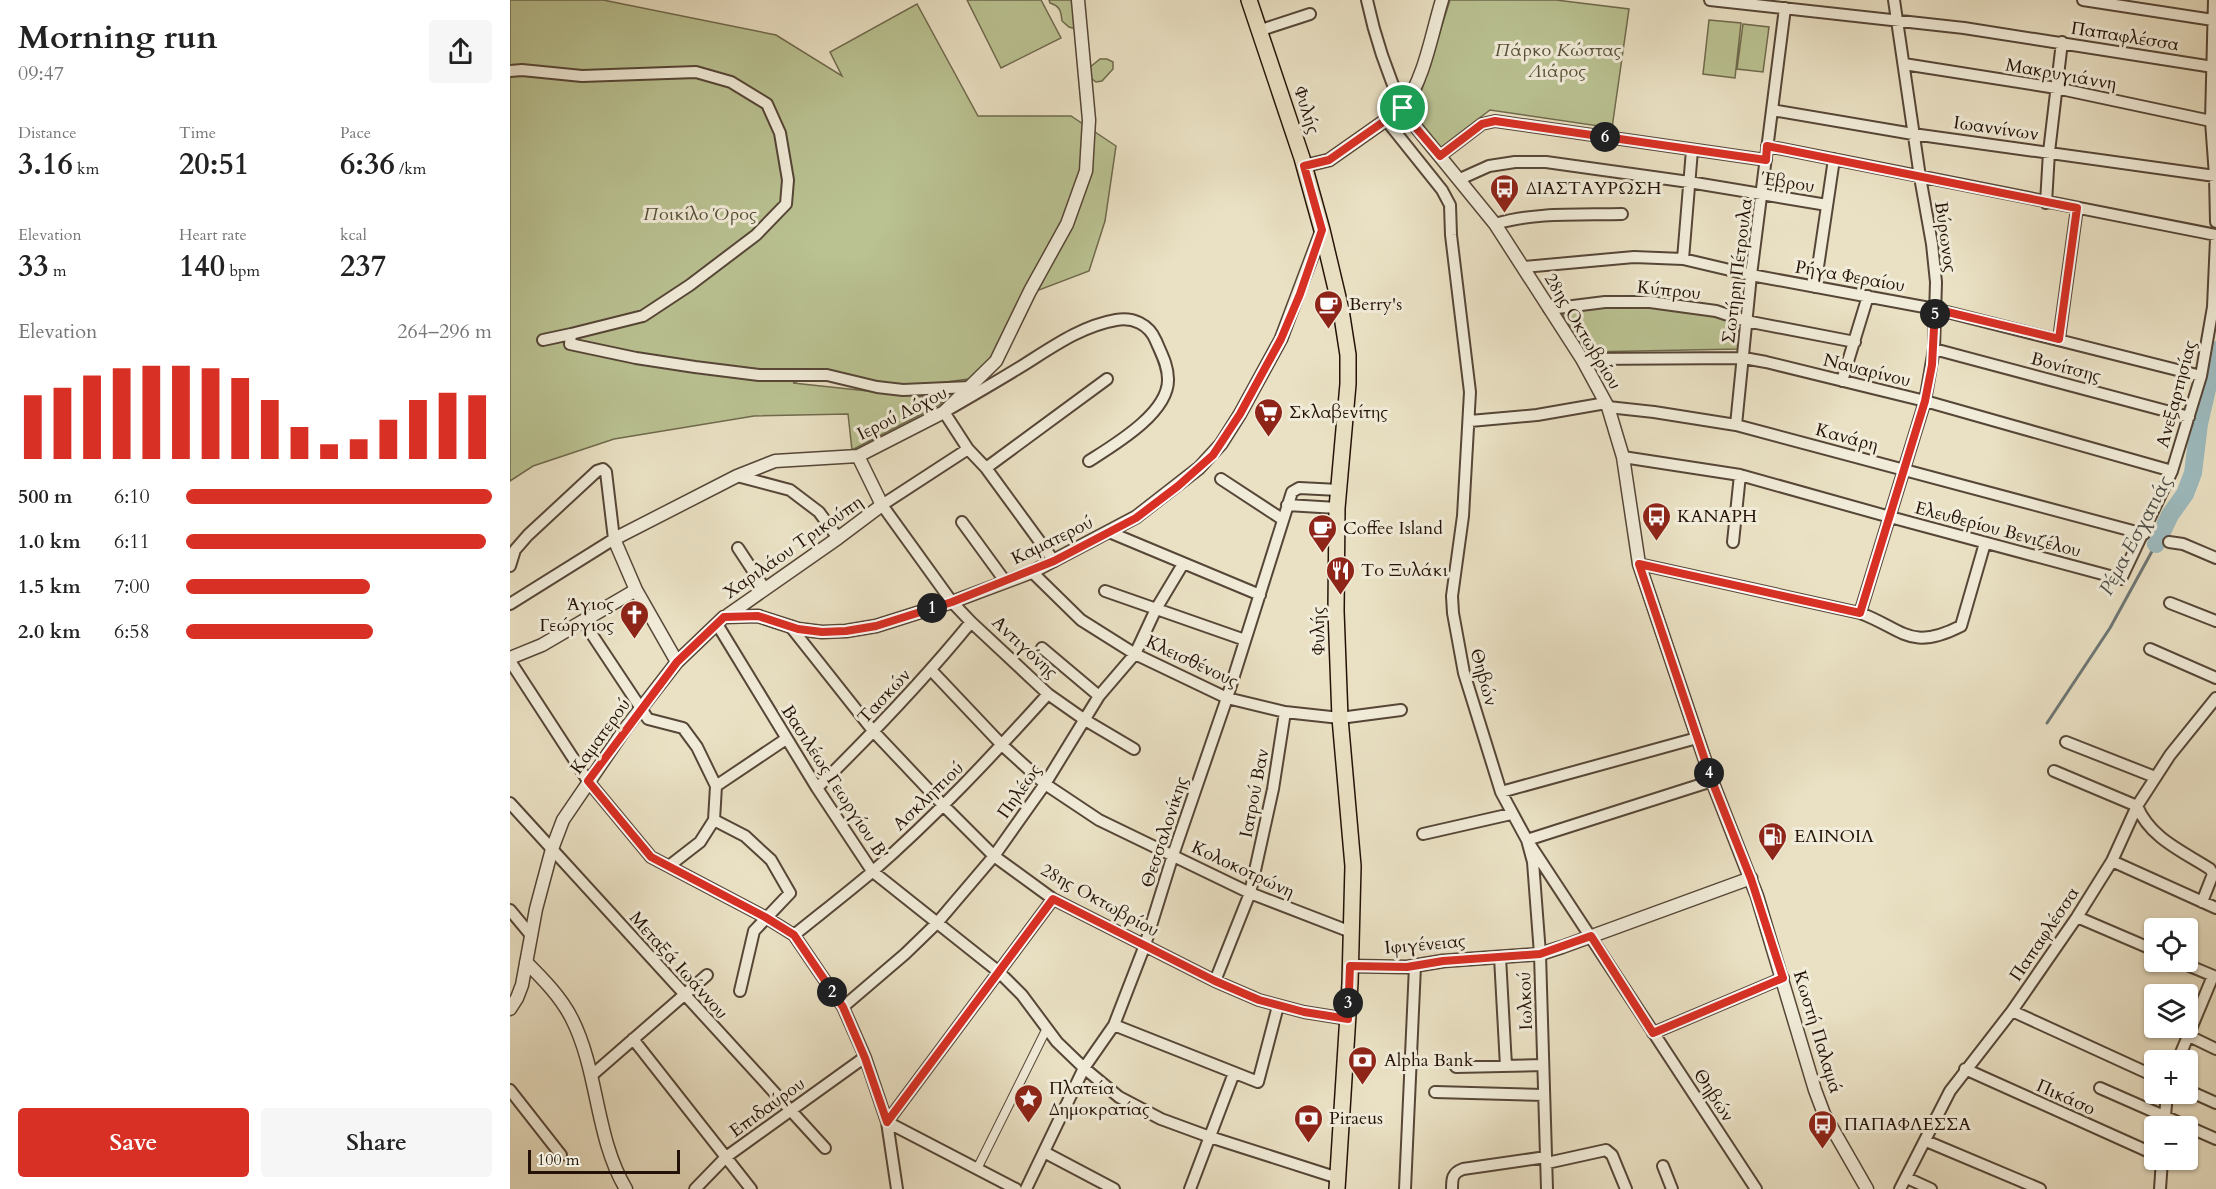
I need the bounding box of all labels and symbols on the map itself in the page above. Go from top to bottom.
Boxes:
street label: Παπαφλέσσα [2069,16,2181,57]
park label: Πάρκο Κώστας Λιάρος [1495,38,1621,84]
street label: Μακρυγιάννη [2003,52,2118,97]
pin [1377,82,1428,133]
street label: Φυλής [1287,83,1326,138]
street label: Ιωαννίνων [1952,110,2040,147]
pin: 6 [1590,122,1620,152]
street label: Έβρου [1758,166,1816,199]
bus stop icon: ΔΙΑΣΤΑΥΡΩΣΗ [1489,172,1521,214]
place label: ΔΙΑΣΤΑΥΡΩΣΗ [1526,176,1662,201]
street label: Σωτήρη Πέτρουλα [1716,197,1759,345]
street label: Βύρωνος [1928,200,1963,274]
park label: Ποικίλο Όρος [643,202,757,227]
street label: Ρήγα Φεραίου [1793,255,1907,298]
street label: 28ης Οκτωβρίου [1538,268,1627,394]
street label: Κύπρου [1636,275,1702,306]
cafe icon: Berry's [1312,288,1344,330]
place label: Berry's [1349,292,1402,317]
pin: 5 [1920,299,1950,329]
street label: Ανεξαρτησίας [2150,337,2203,451]
street label: Βονίτσης [2028,346,2104,389]
street label: Ναυαρίνου [1821,348,1913,393]
street label: Ιερού Λόχου [853,380,952,447]
supermarket icon: Σκλαβενίτης [1252,396,1284,438]
place label: Σκλαβενίτης [1289,400,1388,425]
street label: Κανάρη [1813,417,1881,458]
water label: Ρέμα Εσχατιάς [2092,470,2179,600]
street label: Χαριλάου Τρικούπη [719,490,868,605]
street label: Ελευθερίου Βενιζέλου [1912,495,2084,564]
bus stop icon: ΚΑΝΑΡΗ [1640,500,1672,542]
place label: ΚΑΝΑΡΗ [1677,504,1757,529]
street label: Καματερού [1007,510,1097,571]
cafe icon: Coffee Island [1306,512,1338,554]
place label: Coffee Island [1343,516,1443,541]
restaurant icon: Το Ξυλάκι [1324,554,1356,596]
place label: Το Ξυλάκι [1361,558,1448,583]
place label: Άγιος Γεώργιος [539,592,614,638]
pin: 1 [917,593,947,623]
church icon: Άγιος Γεώργιος [619,598,651,640]
street label: Φυλής [1306,606,1331,656]
street label: Αντιγόνης [986,610,1063,685]
street label: Κλεισθένους [1141,629,1242,694]
street label: Θηβών [1463,646,1504,709]
street label: Τασκών [852,663,917,730]
street label: Καματερού [564,693,636,779]
street label: Βασιλέως Γεωργίου Β' [775,700,894,864]
street label: Ιατρού Βαν [1234,746,1275,840]
street label: Ασκληπιού [887,756,969,837]
pin: 4 [1694,758,1724,788]
street label: Πηλέως [991,759,1047,824]
street label: Θεσσαλονίκης [1135,773,1194,891]
fuel station icon: ΕΛΙΝΟΙΛ [1757,820,1789,862]
place label: ΕΛΙΝΟΙΛ [1794,824,1874,849]
street label: Κολοκοτρώνη [1187,835,1298,904]
street label: 28ης Οκτωβρίου [1036,858,1163,943]
street label: Παπαφλέσσα [2004,882,2085,986]
street label: Μεταξά Ιωάννου [623,906,734,1025]
street label: Ιφιγένειας [1384,928,1467,960]
street label: Κωστή Παλαμά [1787,967,1848,1097]
street label: Ιωλκού [1512,971,1539,1031]
pin: 2 [817,977,847,1007]
pin: 3 [1333,988,1363,1018]
bank icon: Alpha Bank [1347,1044,1379,1086]
place label: Alpha Bank [1384,1048,1474,1073]
street label: Θηβών [1687,1064,1740,1127]
street label: Επιδαύρου [724,1071,810,1143]
street label: Πικάσο [2032,1073,2099,1122]
place label: Πλατεία Δημοκρατίας [1049,1076,1150,1122]
place icon: Πλατεία Δημοκρατίας [1012,1082,1044,1124]
bank icon: Piraeus [1292,1102,1324,1144]
place label: Piraeus [1329,1106,1383,1131]
bus stop icon: ΠΑΠΑΦΛΕΣΣΑ [1807,1108,1839,1150]
place label: ΠΑΠΑΦΛΕΣΣΑ [1844,1112,1971,1137]
scale bar [528,1147,680,1174]

